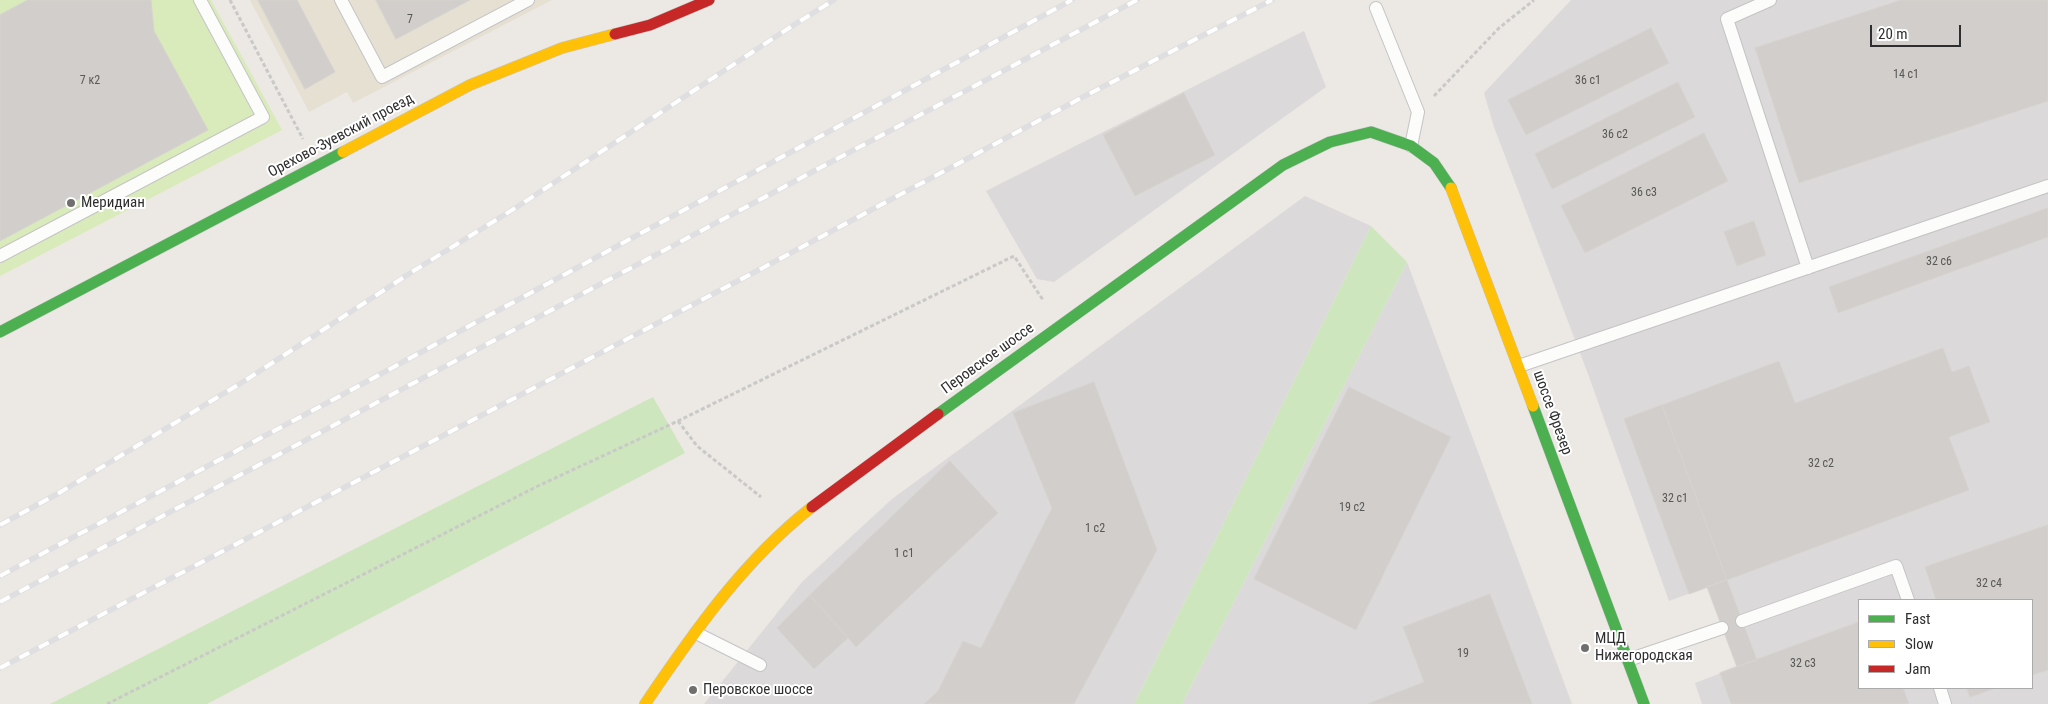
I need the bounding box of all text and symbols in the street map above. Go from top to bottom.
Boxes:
house number: 7 [407,13,413,27]
scale bar [1873,15,1964,47]
text: 20 m [1878,25,1908,43]
house number: 14 с1 [1893,68,1919,82]
house number: 7 к2 [80,74,100,88]
house number: 36 с1 [1575,74,1601,88]
street label: Орехово-Зуевский проезд [265,90,417,182]
house number: 36 с2 [1602,128,1628,142]
house number: 36 с3 [1631,186,1657,200]
place label: Меридиан [81,194,145,212]
marker: Меридиан [65,197,77,209]
house number: 32 с6 [1926,255,1952,269]
street label: Перовское шоссе [938,319,1038,399]
street label: шоссе Фрезер [1528,369,1576,457]
house number: 32 с2 [1808,457,1834,471]
house number: 32 с1 [1662,492,1688,506]
house number: 19 с2 [1339,501,1365,515]
house number: 1 с2 [1085,522,1105,536]
house number: 1 с1 [894,547,914,561]
house number: 32 с4 [1976,577,2002,591]
legend [1858,599,2033,689]
text: Fast [1905,610,1930,628]
place label: МЦД Нижегородская [1595,630,1693,665]
text: Slow [1905,635,1934,653]
marker: МЦД Нижегородская [1579,642,1591,654]
house number: 19 [1457,647,1469,661]
house number: 32 с3 [1790,657,1816,671]
text: Jam [1905,660,1931,678]
place label: Перовское шоссе [703,681,813,699]
marker: Перовское шоссе [687,684,699,696]

